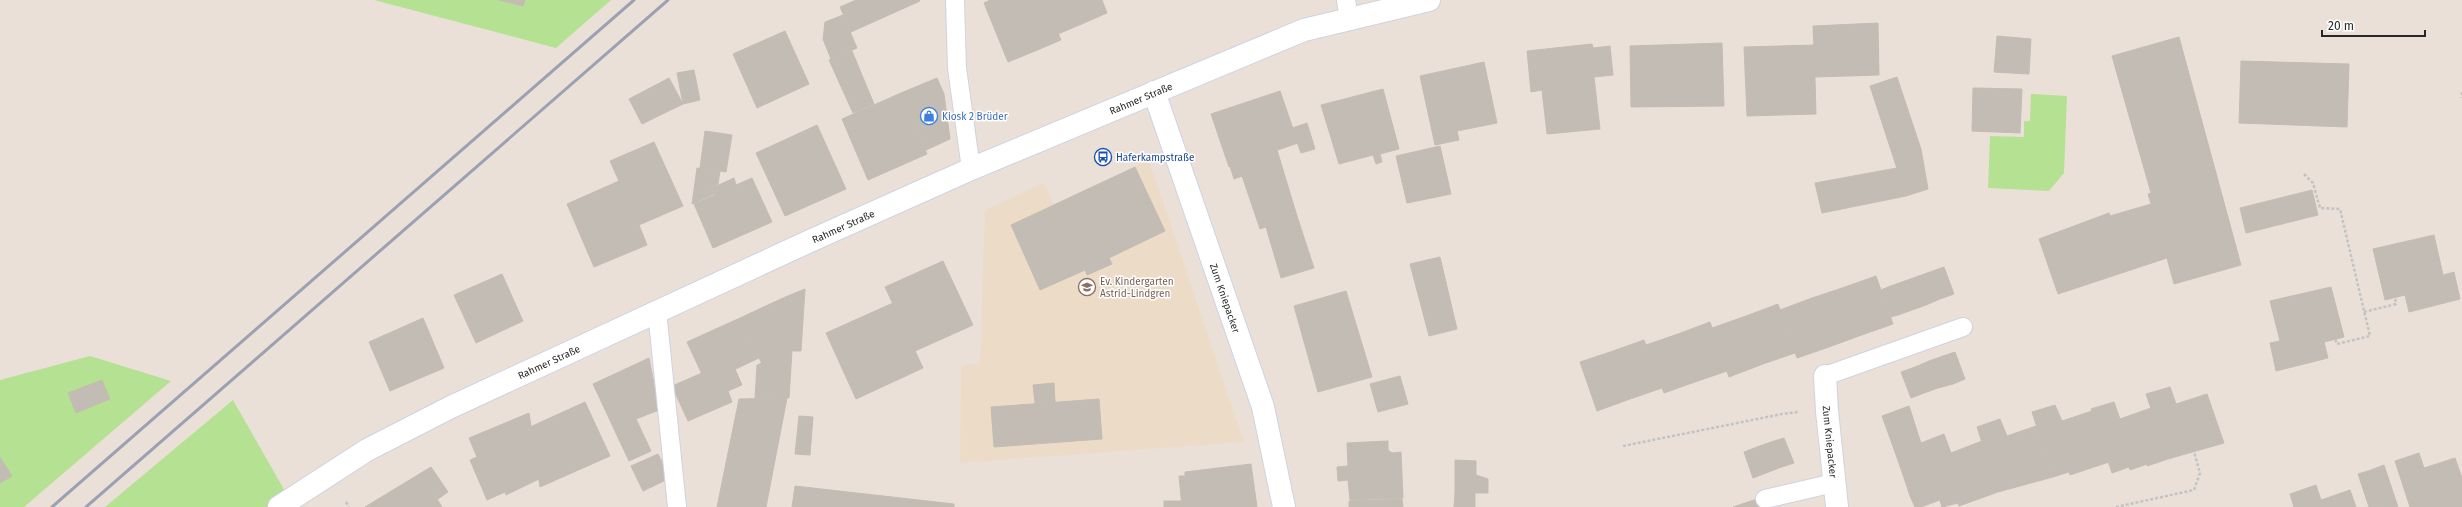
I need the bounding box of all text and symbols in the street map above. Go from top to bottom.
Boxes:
scale bar [2322,12,2425,38]
text: 20 m [2328,19,2354,33]
street label: Rahmer Straße [1108,81,1174,118]
shop icon: Kiosk 2 Brüder [919,106,939,126]
place label: Kiosk 2 Brüder [942,111,1008,123]
bus stop icon: Haferkampstraße [1093,147,1113,167]
place label: Haferkampstraße [1116,152,1194,164]
street label: Rahmer Straße [810,208,877,246]
street label: Zum Kniepacker [1207,262,1242,335]
place label: Ev. Kindergarten Astrid-Lindgren [1100,276,1174,300]
school or university icon: Ev. Kindergarten Astrid-Lindgren [1077,277,1097,297]
street label: Rahmer Straße [516,343,582,382]
street label: Zum Kniepacker [1820,405,1839,479]

